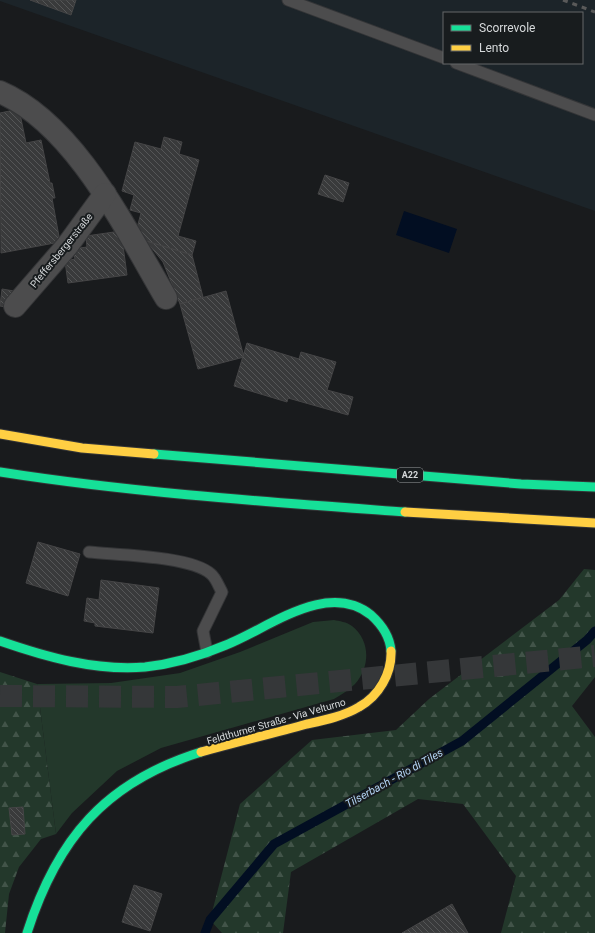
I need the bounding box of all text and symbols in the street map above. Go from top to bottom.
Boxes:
legend [443,12,583,64]
text: Scorrevole [479,21,535,35]
text: Lento [479,41,509,55]
street label: Pfeffersbergerstraße [28,211,95,290]
road number: A22 [397,468,423,482]
street label: Feldthurner Straße - Via Velturno [205,696,347,747]
water label: Tilserbach - Rio di Tiles [343,746,446,811]

